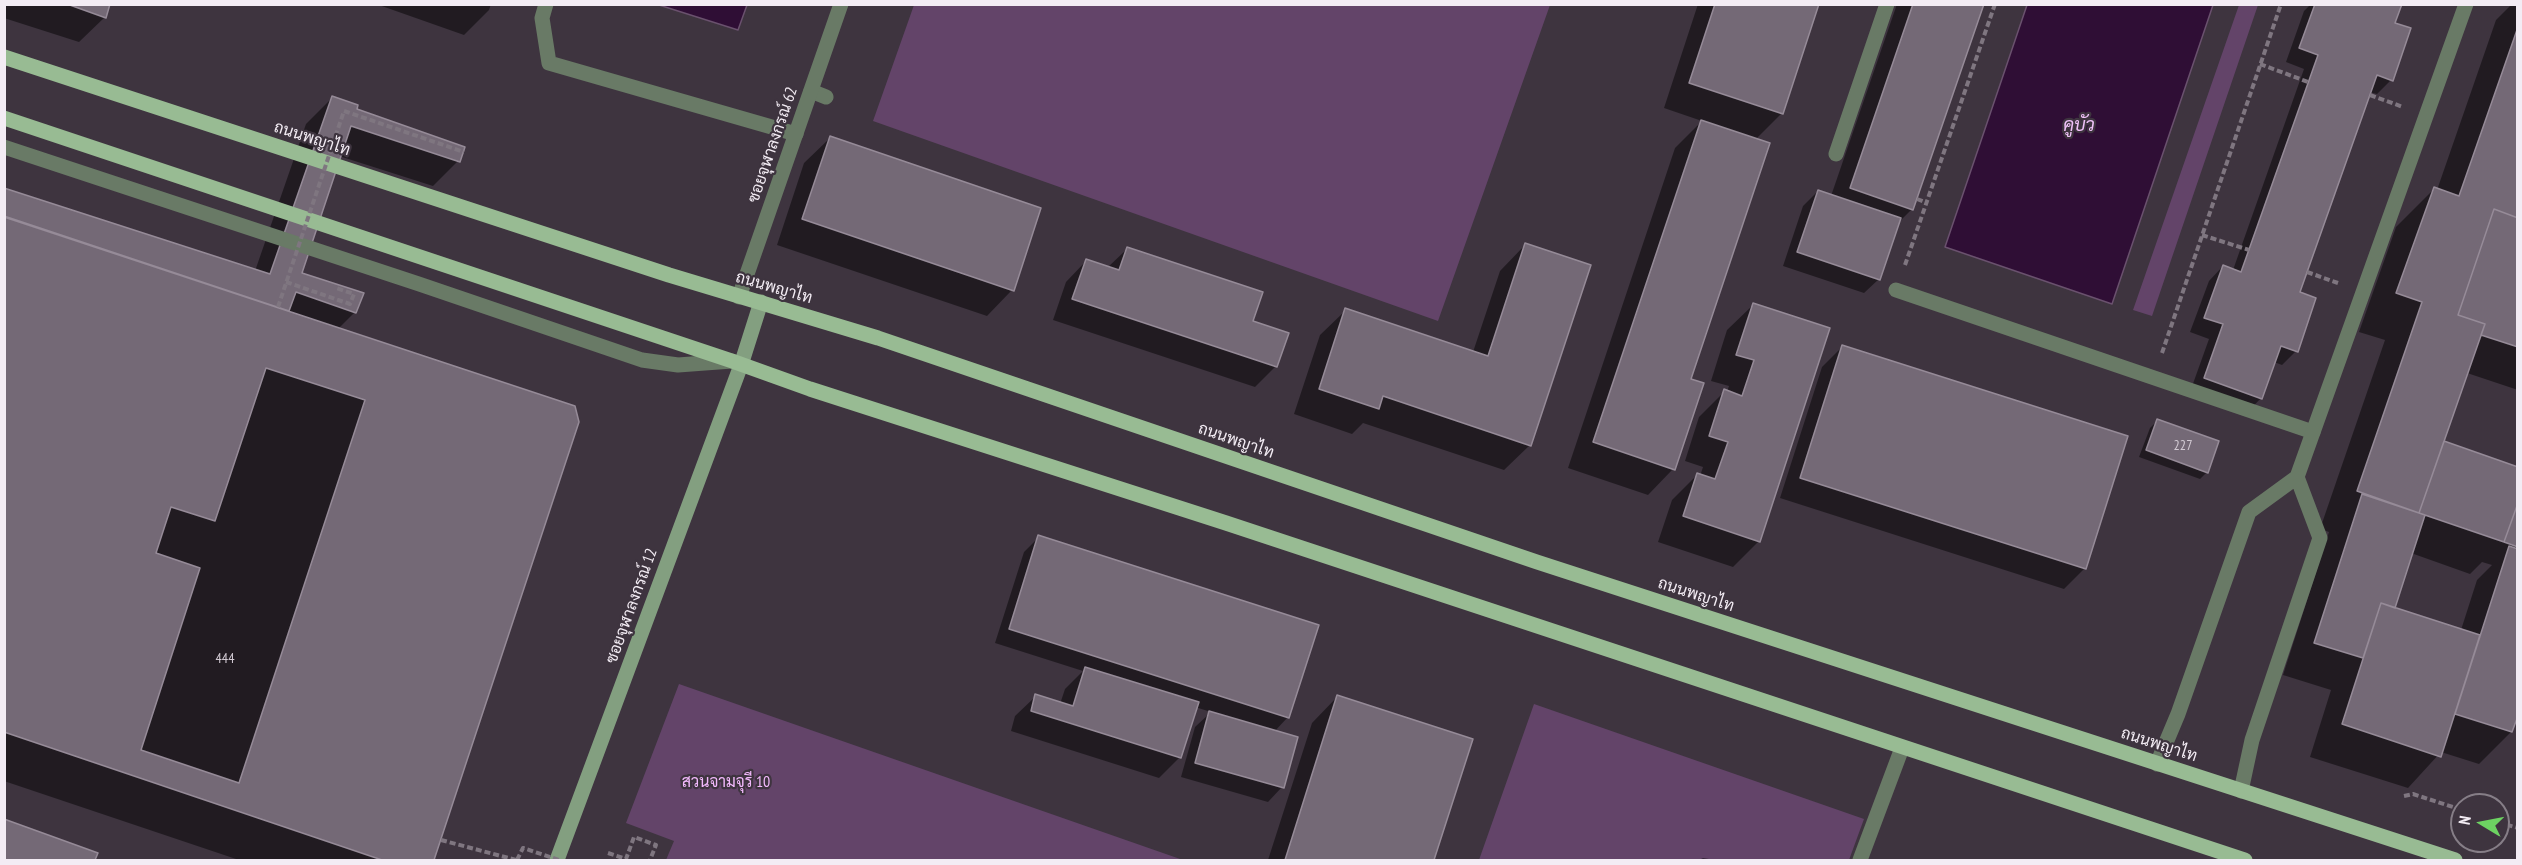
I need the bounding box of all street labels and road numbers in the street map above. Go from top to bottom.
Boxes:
street label: ซอยจุฬาลงกรณ์ 62 [744,85,802,205]
street label: ถนนพญาไท [271,118,353,160]
street label: ถนนพญาไท [733,268,815,308]
street label: ถนนพญาไท [1196,419,1276,463]
street label: ซอยจุฬาลงกรณ์ 12 [602,546,662,666]
street label: ถนนพญาไท [1655,574,1737,616]
street label: ถนนพญาไท [2118,724,2200,766]

